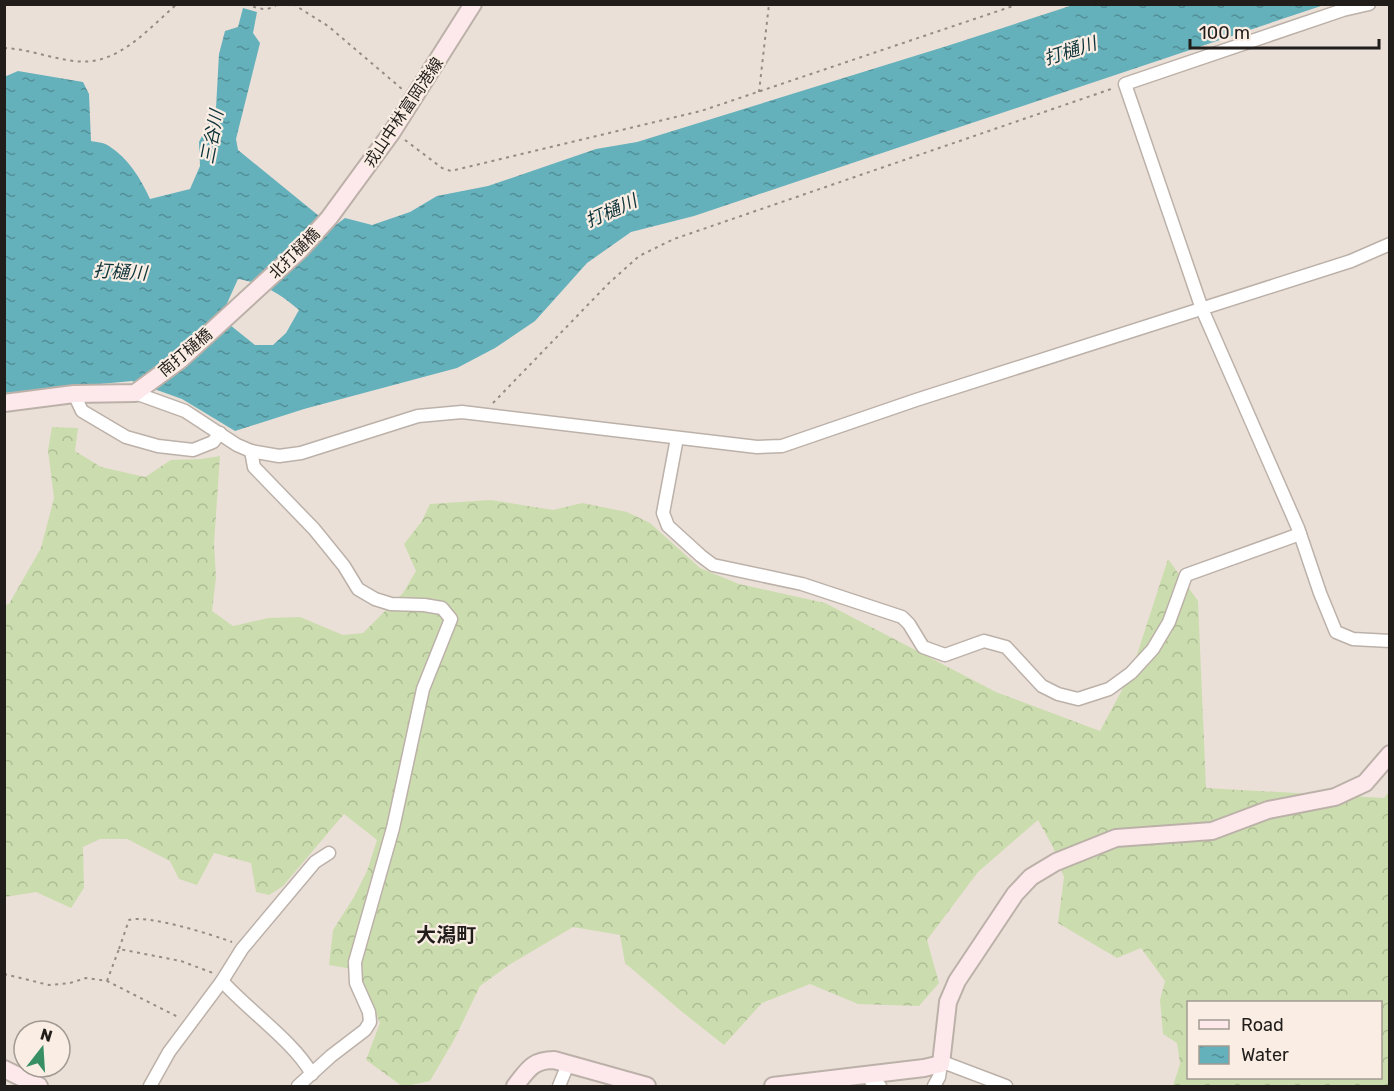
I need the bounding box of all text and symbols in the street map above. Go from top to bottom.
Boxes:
scale bar [1190,12,1379,50]
text: 100 m [1199,22,1250,44]
water label: 打樋川 [1041,32,1101,70]
street label: 戎山中林富岡港線 [360,54,447,171]
water label: 三谷川 [196,106,228,166]
water label: 打樋川 [582,189,642,232]
street label: 北打樋橋 [265,224,324,283]
water label: 打樋川 [92,260,150,285]
street label: 南打樋橋 [155,325,216,380]
district label: 大潟町 [416,923,476,947]
legend [1187,1001,1382,1079]
text: Road [1241,1014,1284,1036]
north arrow [12,1019,72,1079]
text: N [38,1024,55,1046]
text: Water [1241,1044,1289,1066]

